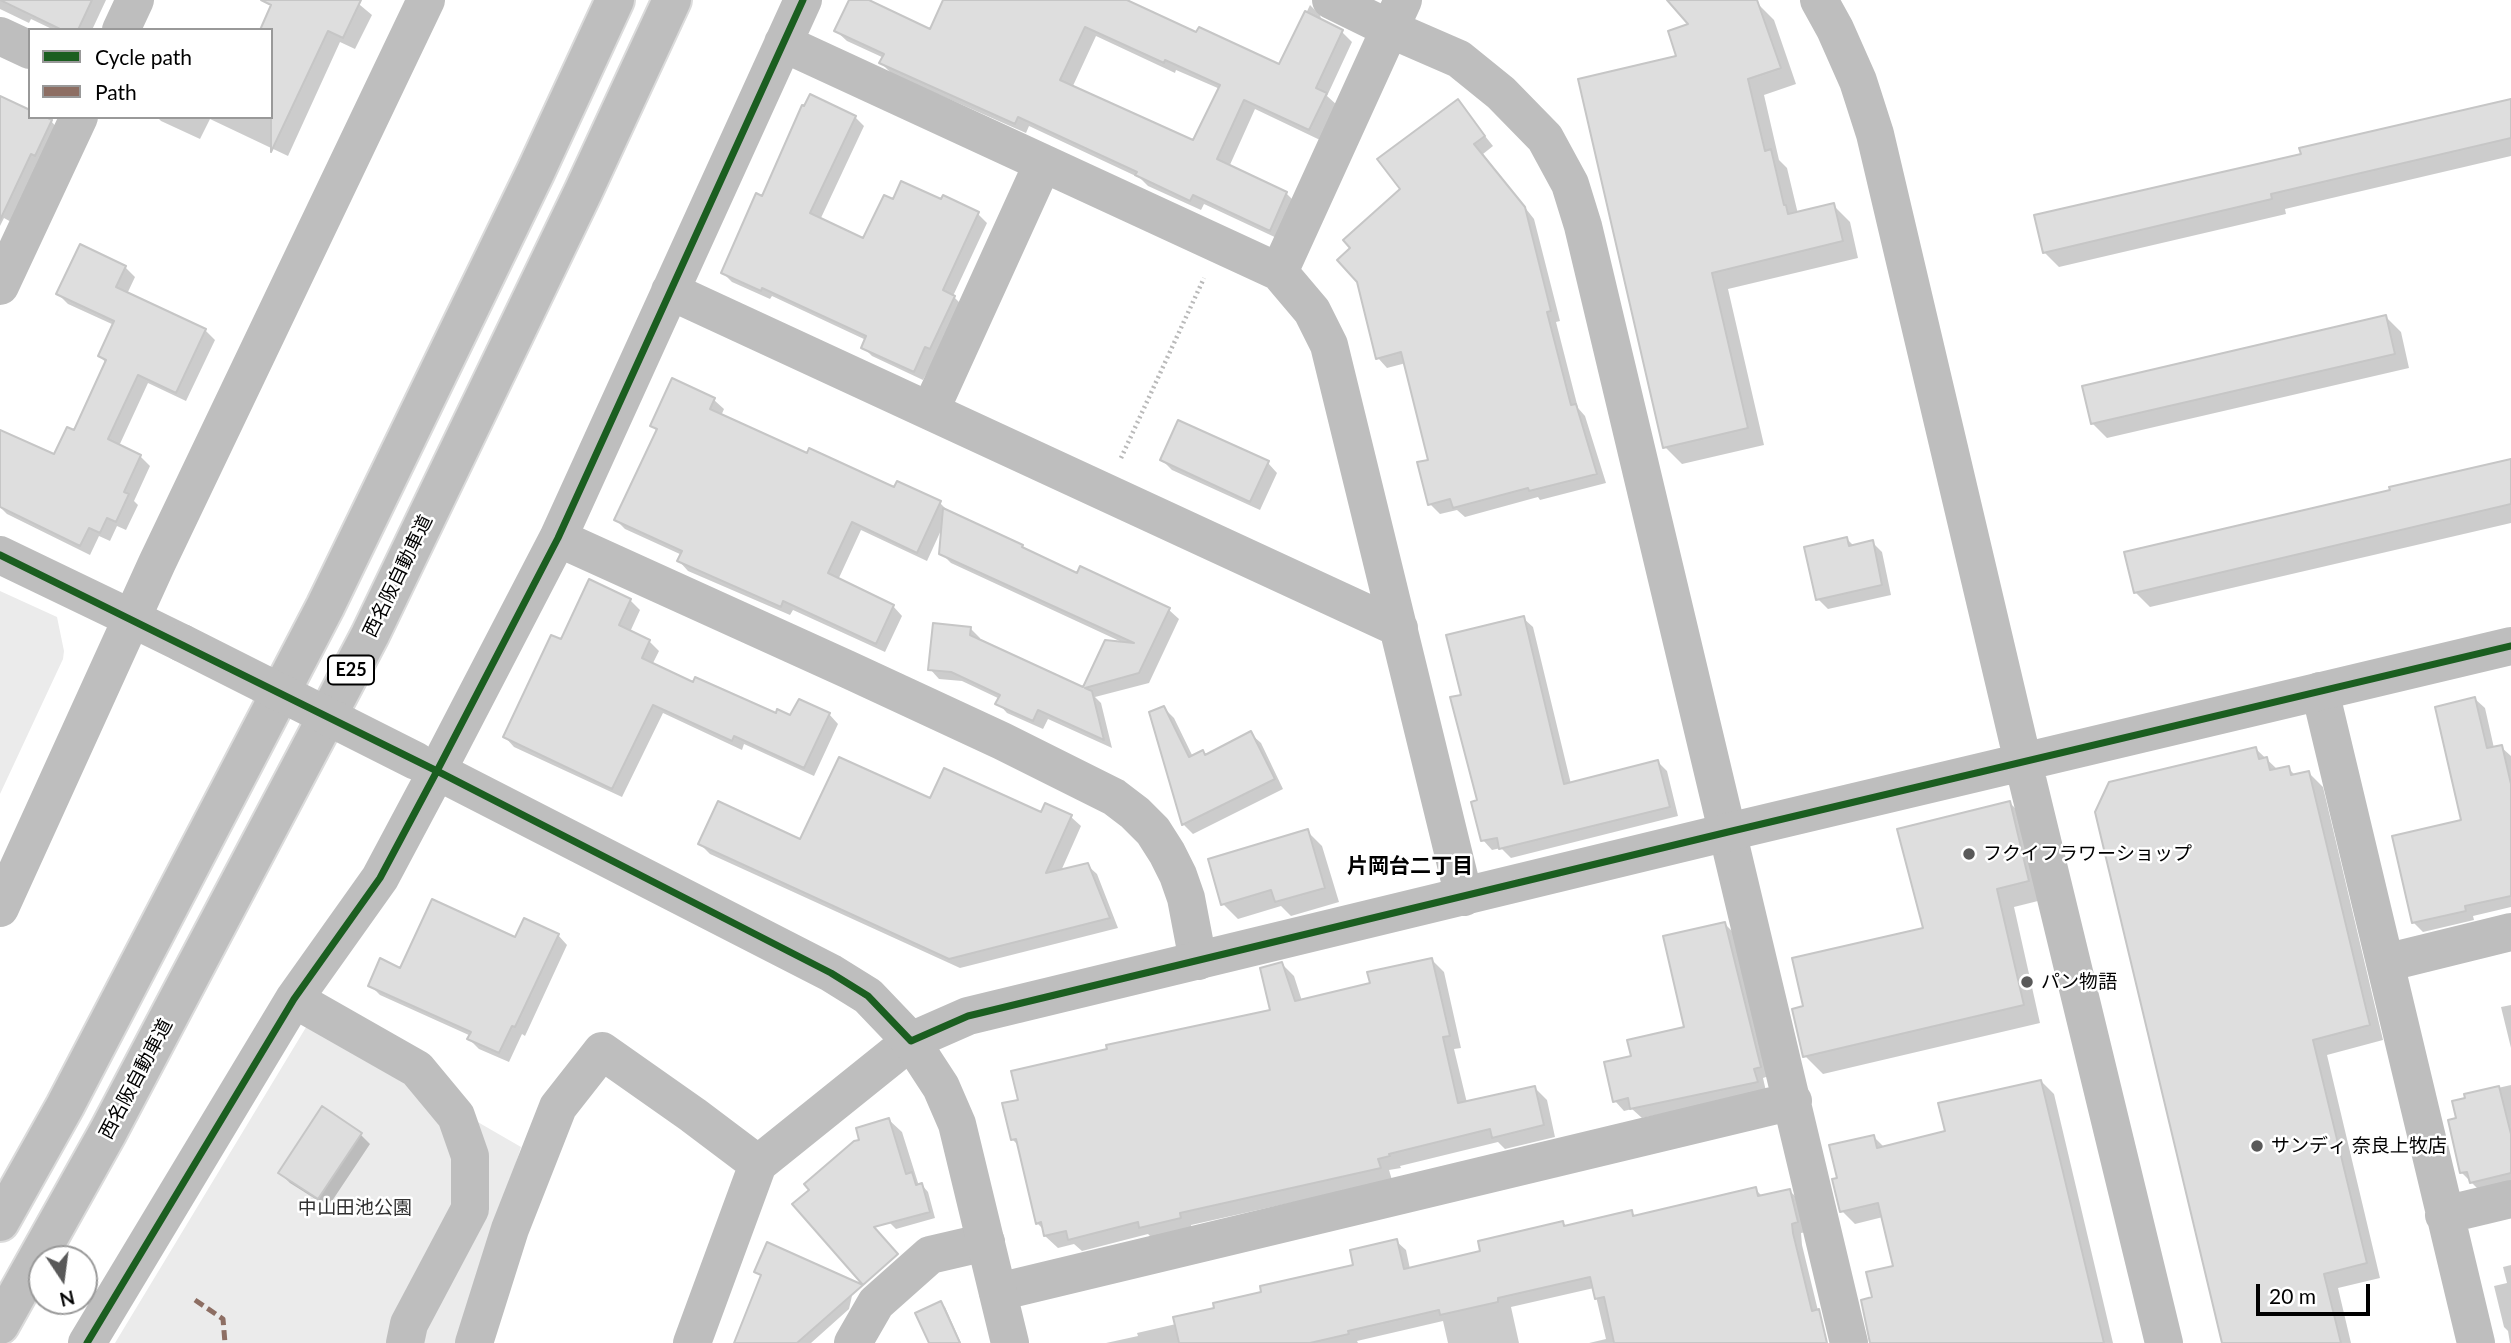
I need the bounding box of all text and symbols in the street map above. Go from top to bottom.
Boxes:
legend [28,28,273,119]
text: Cycle path [95,44,192,69]
text: Path [95,79,137,104]
street label: 西名阪自動車道 [359,511,437,641]
road number: E25 [328,656,374,684]
place label: フクイフラワーショップ [1983,843,2192,865]
marker: フクイフラワーショップ [1961,846,1977,862]
district label: 片岡台二丁目 [1347,853,1473,879]
place label: パン物語 [2041,971,2117,993]
marker: パン物語 [2019,974,2035,990]
street label: 西名阪自動車道 [95,1015,177,1143]
place label: サンディ 奈良上牧店 [2271,1135,2447,1157]
marker: サンディ 奈良上牧店 [2249,1138,2265,1154]
park label: 中山田池公園 [298,1197,412,1219]
north arrow [28,1245,98,1315]
scale bar [2259,1270,2373,1314]
text: 20 m [2269,1283,2316,1308]
text: N [58,1286,77,1312]

